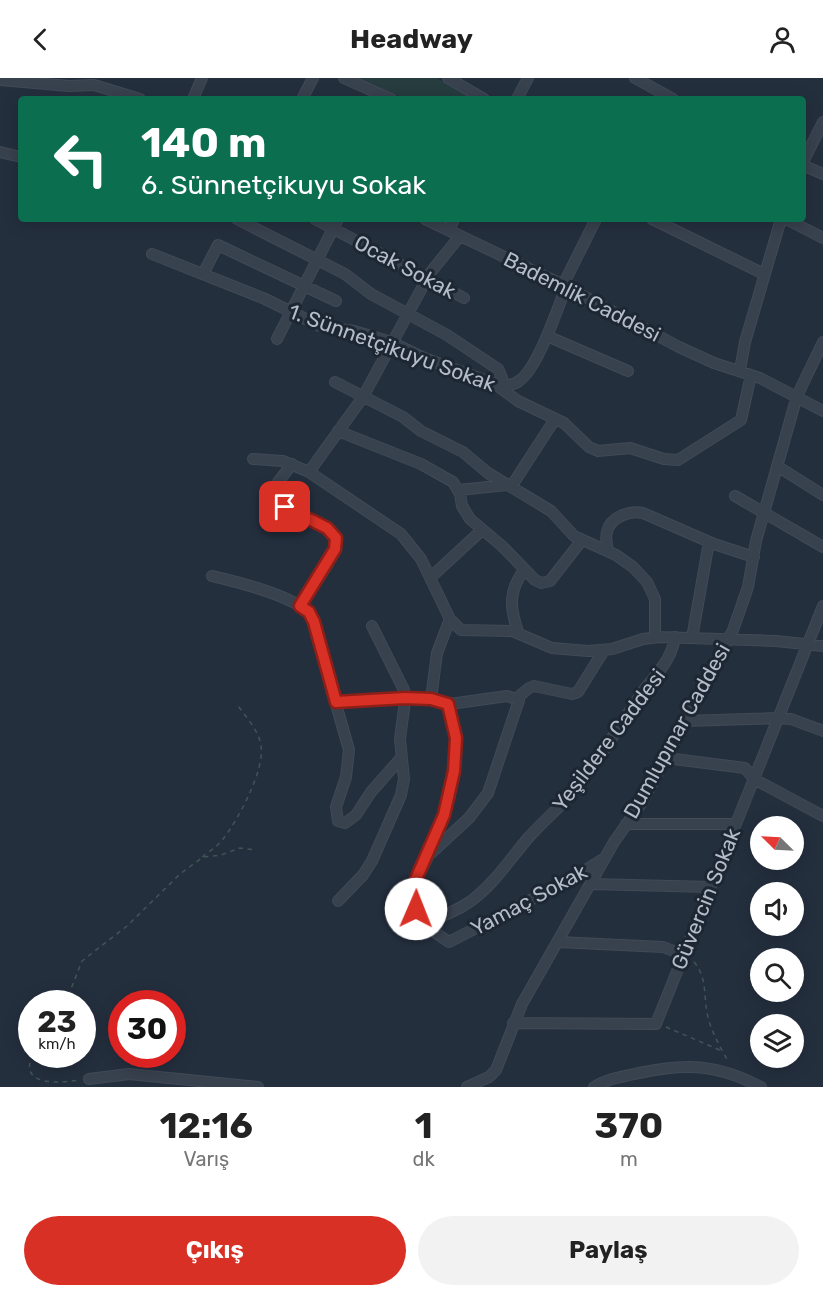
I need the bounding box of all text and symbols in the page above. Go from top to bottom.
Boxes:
icon: back [24,23,57,56]
text: Headway [350,23,473,55]
icon: person [766,23,799,56]
text: 140 m [141,118,267,168]
icon: left [42,120,120,198]
text: 6. Sünnetçikuyu Sokak [141,169,426,201]
street label: Ocak Sokak [350,229,460,304]
street label: Bademlik Caddesi [500,246,665,347]
street label: 1. Sünnetçikuyu Sokak [285,298,499,397]
pin [259,481,310,532]
icon: arrive [268,490,301,523]
street label: Dumlupınar Caddesi [618,639,735,823]
street label: Yeşildere Caddesi [547,664,670,816]
north arrow [750,816,804,870]
map controls [750,816,804,1068]
street label: Güvercin Sokak [666,824,745,973]
street label: Yamaç Sokak [466,858,591,941]
position arrow [384,877,448,941]
button: sound [750,882,804,936]
button: search [750,948,804,1002]
speed limit sign: 30 [108,990,186,1068]
text: 23 [37,1004,77,1040]
button: layers [750,1014,804,1068]
text: km/h [38,1035,76,1053]
text: 12:16 [160,1104,253,1147]
text: 1 [415,1104,433,1147]
text: 370 [594,1104,663,1147]
text: Varış [183,1147,229,1171]
text: dk [413,1147,435,1171]
text: m [620,1147,638,1171]
button: Çıkış [24,1216,406,1285]
button: Paylaş [418,1216,799,1285]

